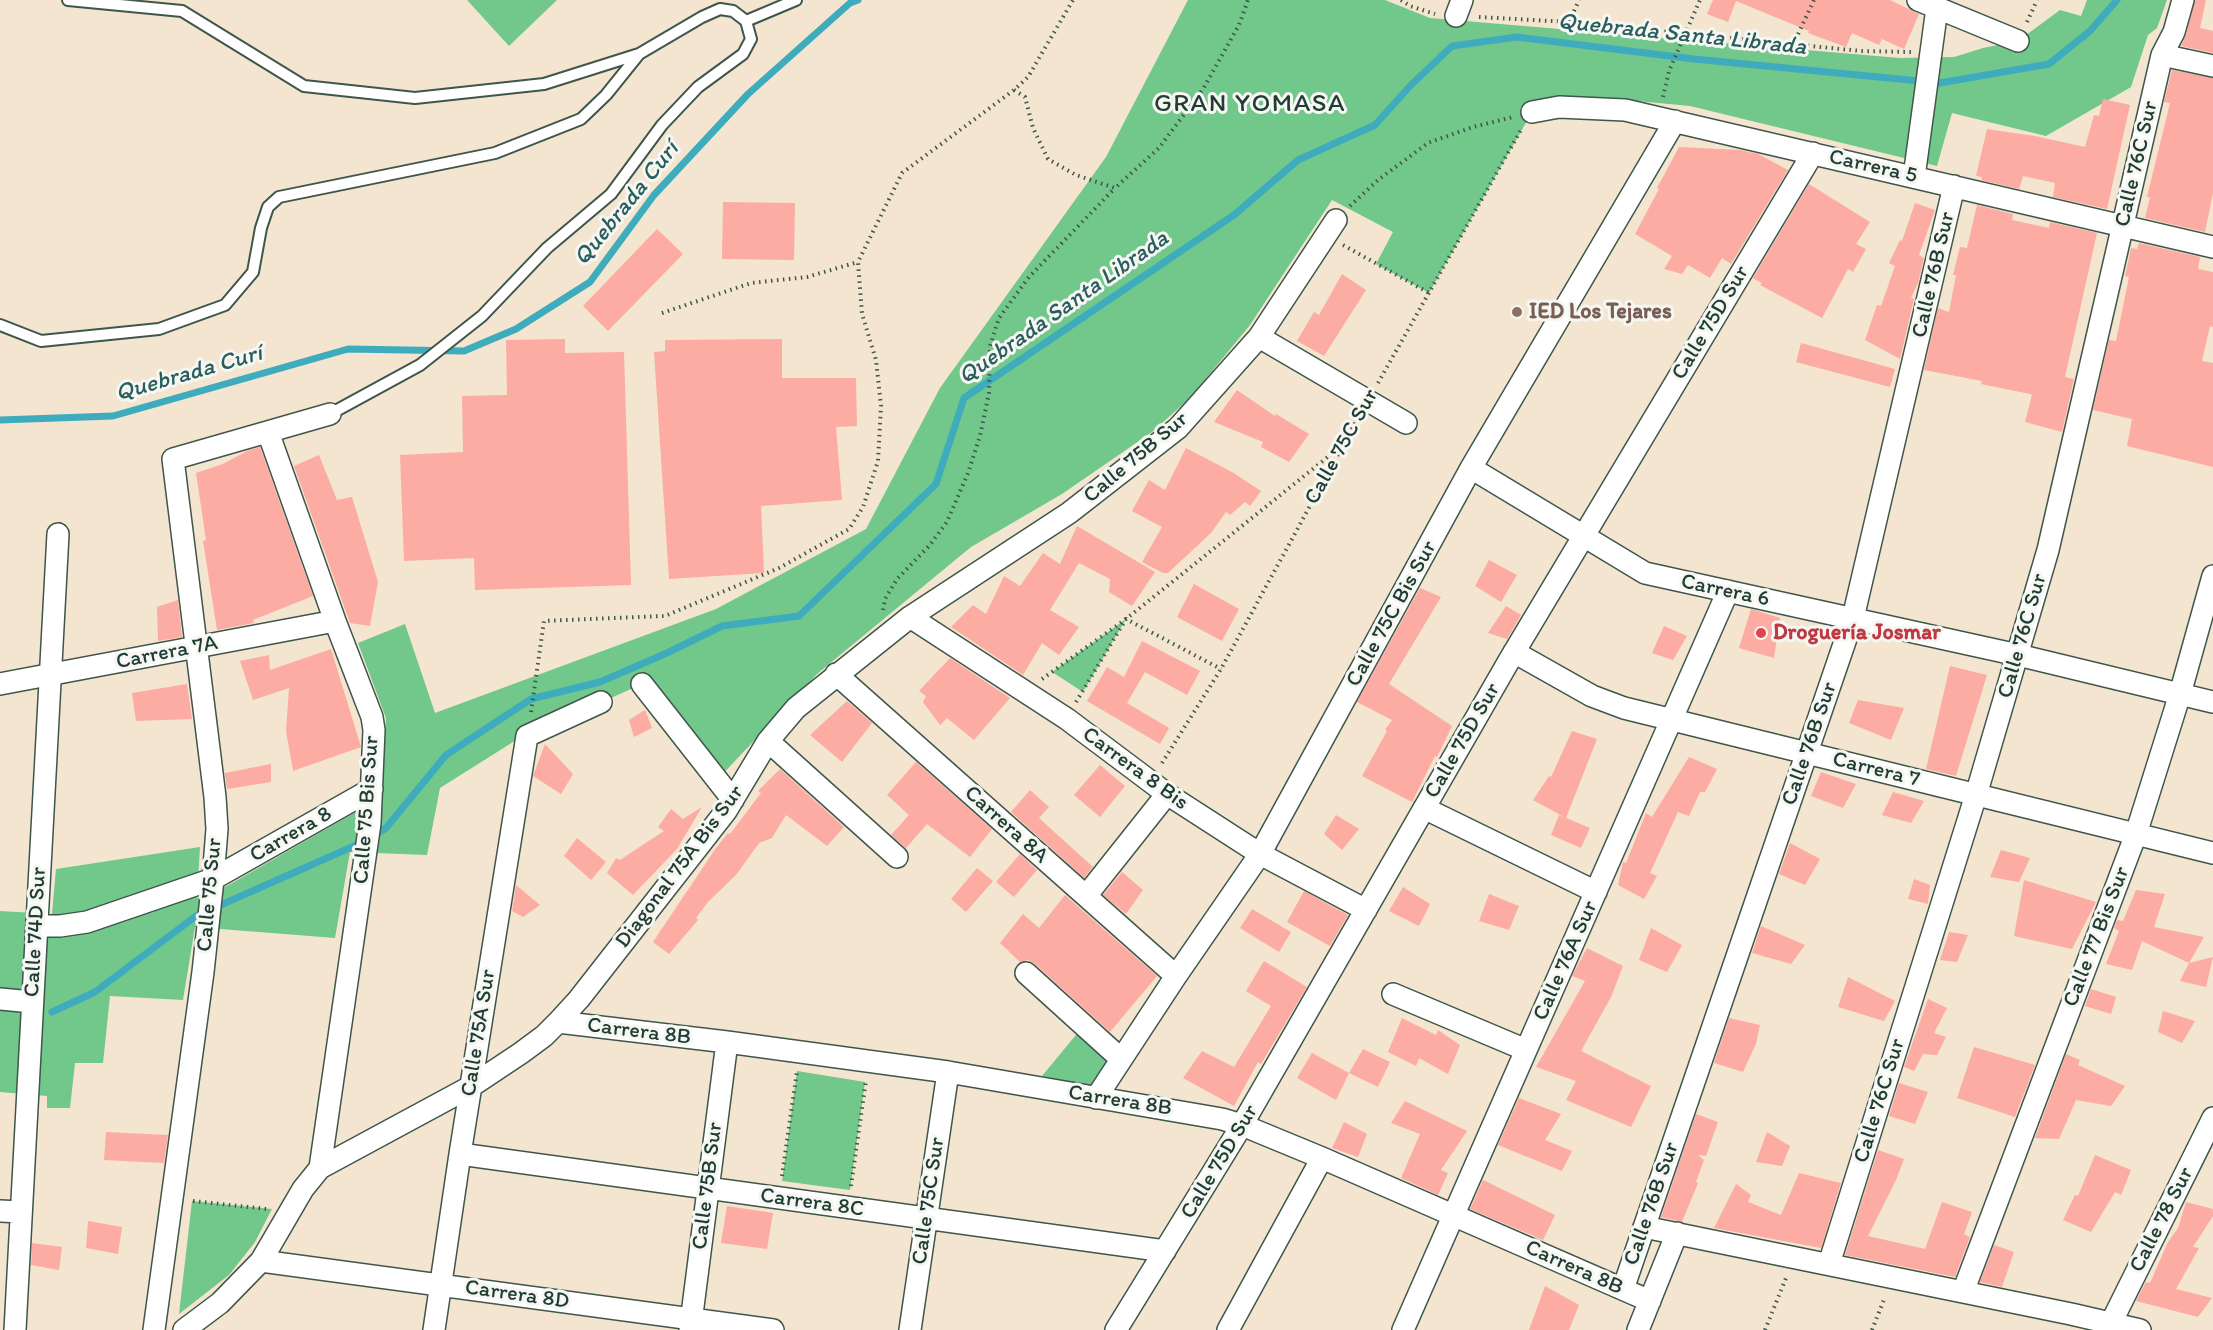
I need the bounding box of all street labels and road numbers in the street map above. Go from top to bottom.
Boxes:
street label: Calle 76C Sur [2110,98,2164,230]
street label: Carrera 5 [1826,144,1920,190]
street label: Calle 76B Sur [1907,209,1961,341]
street label: Calle 75D Sur [1667,261,1755,385]
street label: Calle 75C Sur [1299,385,1385,509]
street label: Calle 75B Sur [1078,407,1194,509]
street label: Calle 75C Bis Sur [1341,536,1443,692]
street label: Carrera 6 [1678,569,1772,613]
street label: Calle 76C Sur [1993,571,2053,701]
street label: Carrera 7A [114,630,220,676]
street label: Calle 75D Sur [1419,679,1507,803]
street label: Calle 76B Sur [1777,679,1843,809]
street label: Carrera 8 Bis [1077,722,1193,816]
street label: Calle 75 Bis Sur [349,735,385,885]
street label: Carrera 7 [1830,746,1922,794]
street label: Diagonal 75A Bis Sur [610,780,750,954]
street label: Carrera 8A [958,780,1054,870]
street label: Carrera 8 [245,801,337,869]
street label: Calle 75 Sur [192,837,228,953]
street label: Calle 77 Bis Sur [2058,863,2136,1011]
street label: Calle 74D Sur [19,866,53,998]
street label: Calle 76A Sur [1528,897,1604,1025]
street label: Calle 75A Sur [456,968,502,1098]
street label: Carrera 8B [586,1013,692,1051]
street label: Calle 76C Sur [1849,1036,1911,1166]
street label: Carrera 8B [1066,1080,1174,1122]
street label: Calle 75D Sur [1176,1100,1264,1224]
street label: Calle 75B Sur [687,1121,729,1251]
street label: Calle 75C Sur [907,1136,951,1266]
street label: Calle 76B Sur [1619,1139,1685,1269]
street label: Calle 78 Sur [2124,1163,2200,1277]
street label: Carrera 8C [758,1183,866,1223]
street label: Carrera 8B [1521,1235,1627,1301]
street label: Carrera 8D [463,1275,571,1315]

